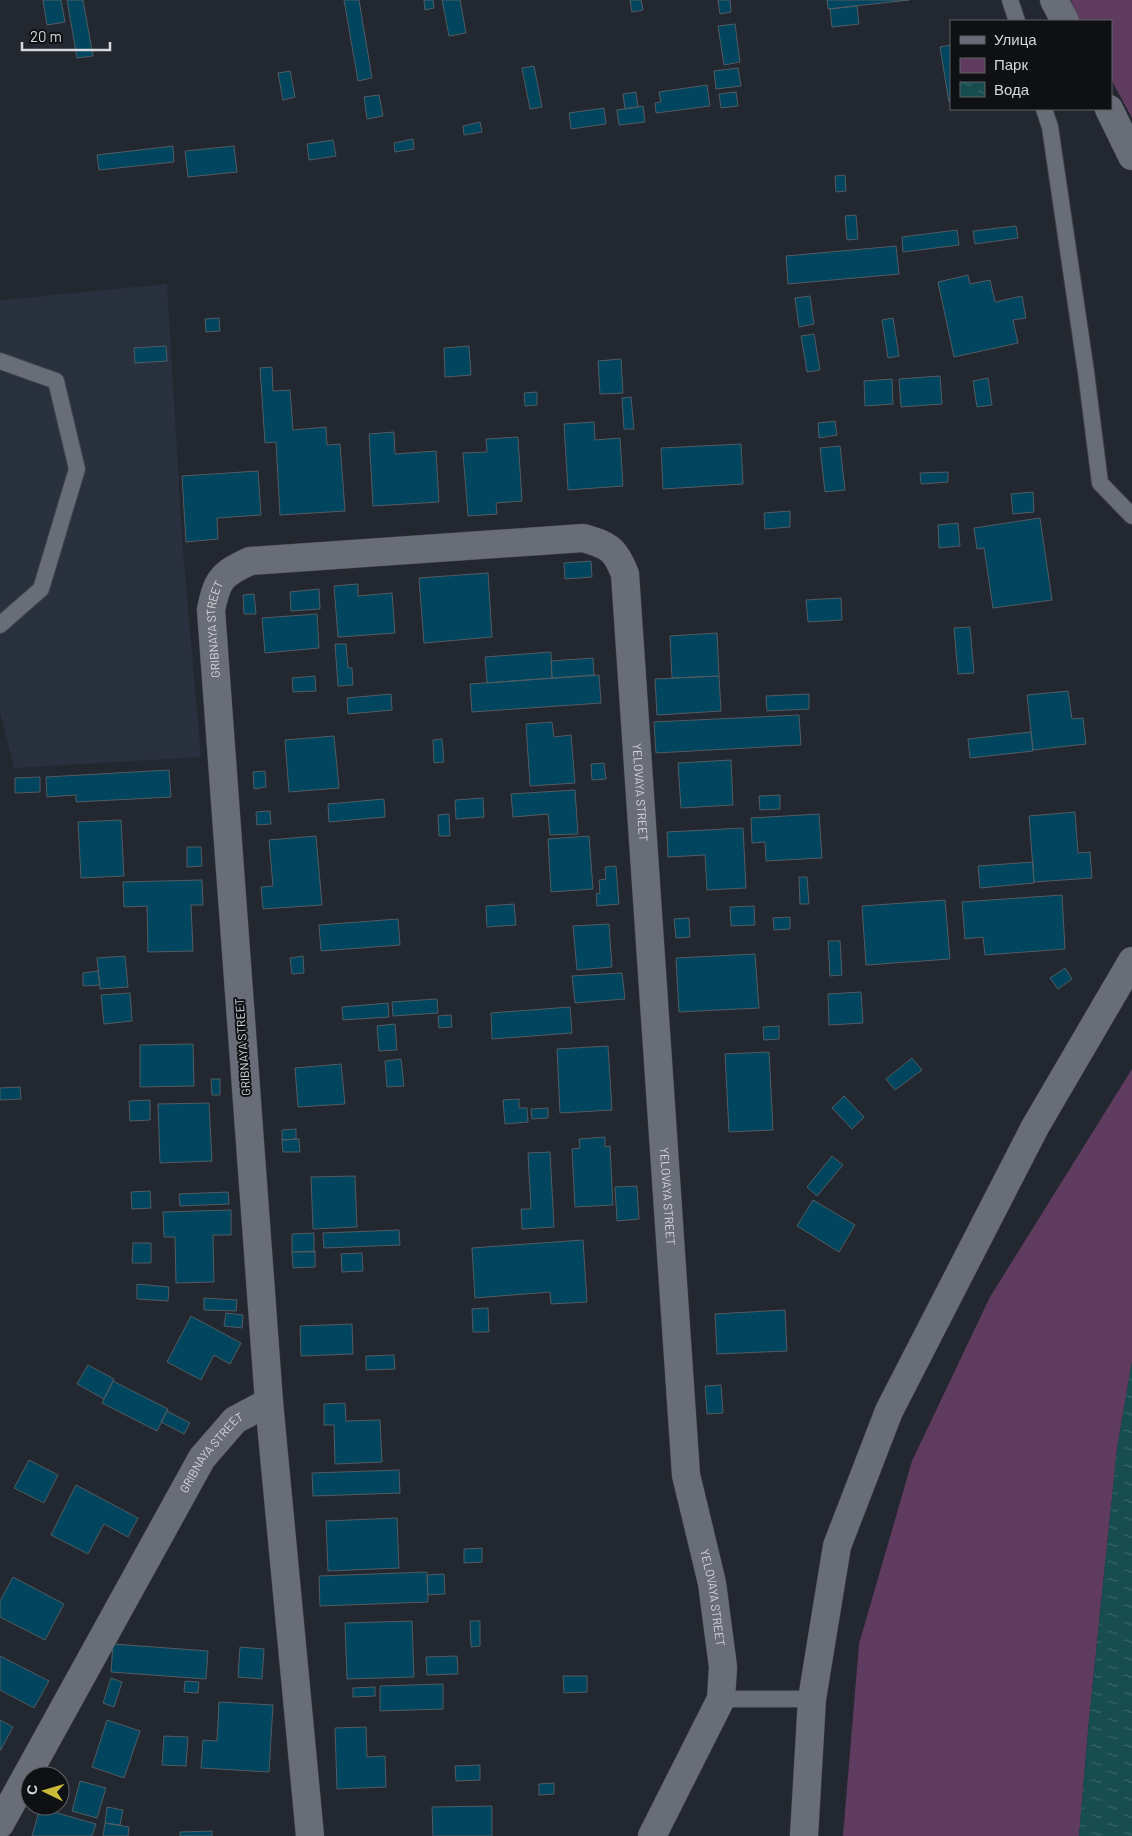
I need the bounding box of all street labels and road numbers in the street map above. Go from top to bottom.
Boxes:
street label: GRIBNAYA STREET [203,578,225,678]
street label: YELOVAYA STREET [630,743,651,842]
street label: GRIBNAYA STREET [232,998,252,1096]
street label: YELOVAYA STREET [658,1147,678,1246]
street label: GRIBNAYA STREET [176,1409,245,1495]
street label: YELOVAYA STREET [698,1548,728,1647]

